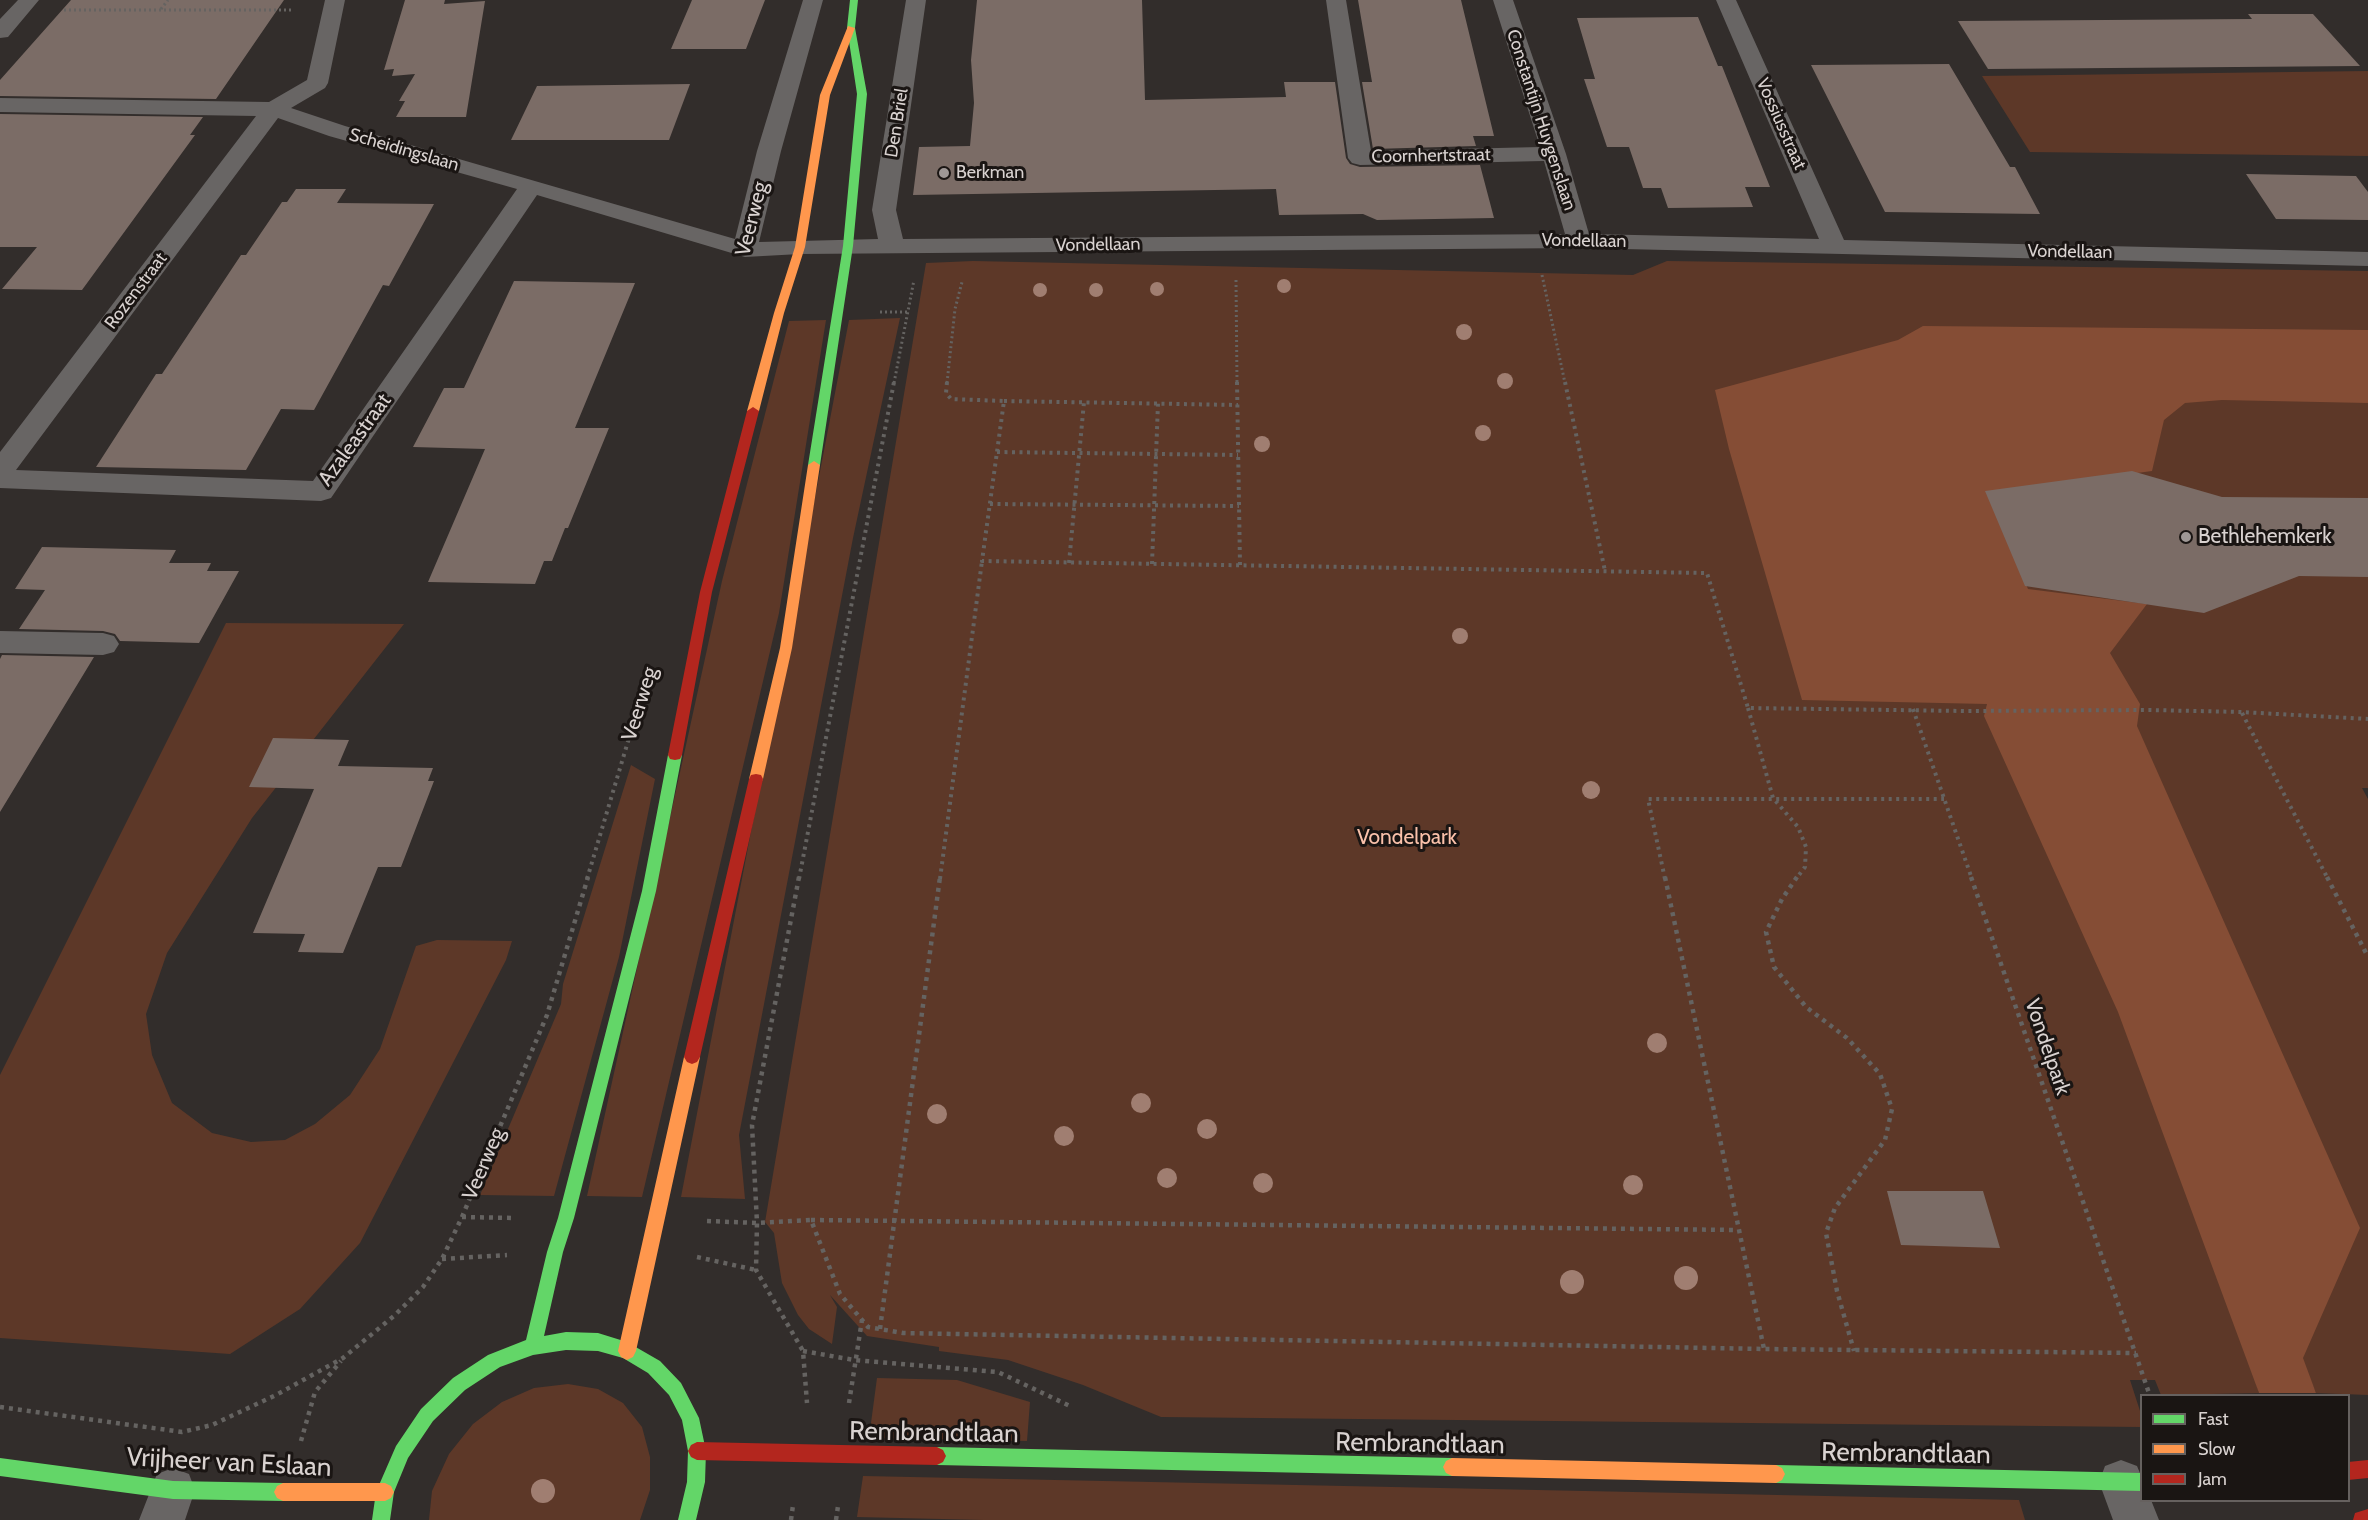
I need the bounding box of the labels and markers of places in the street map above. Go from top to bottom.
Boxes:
place label: Berkman [956,162,1024,184]
marker: Berkman [937,166,951,180]
place label: Bethlehemkerk [2198,524,2332,550]
marker: Bethlehemkerk [2179,530,2193,544]

